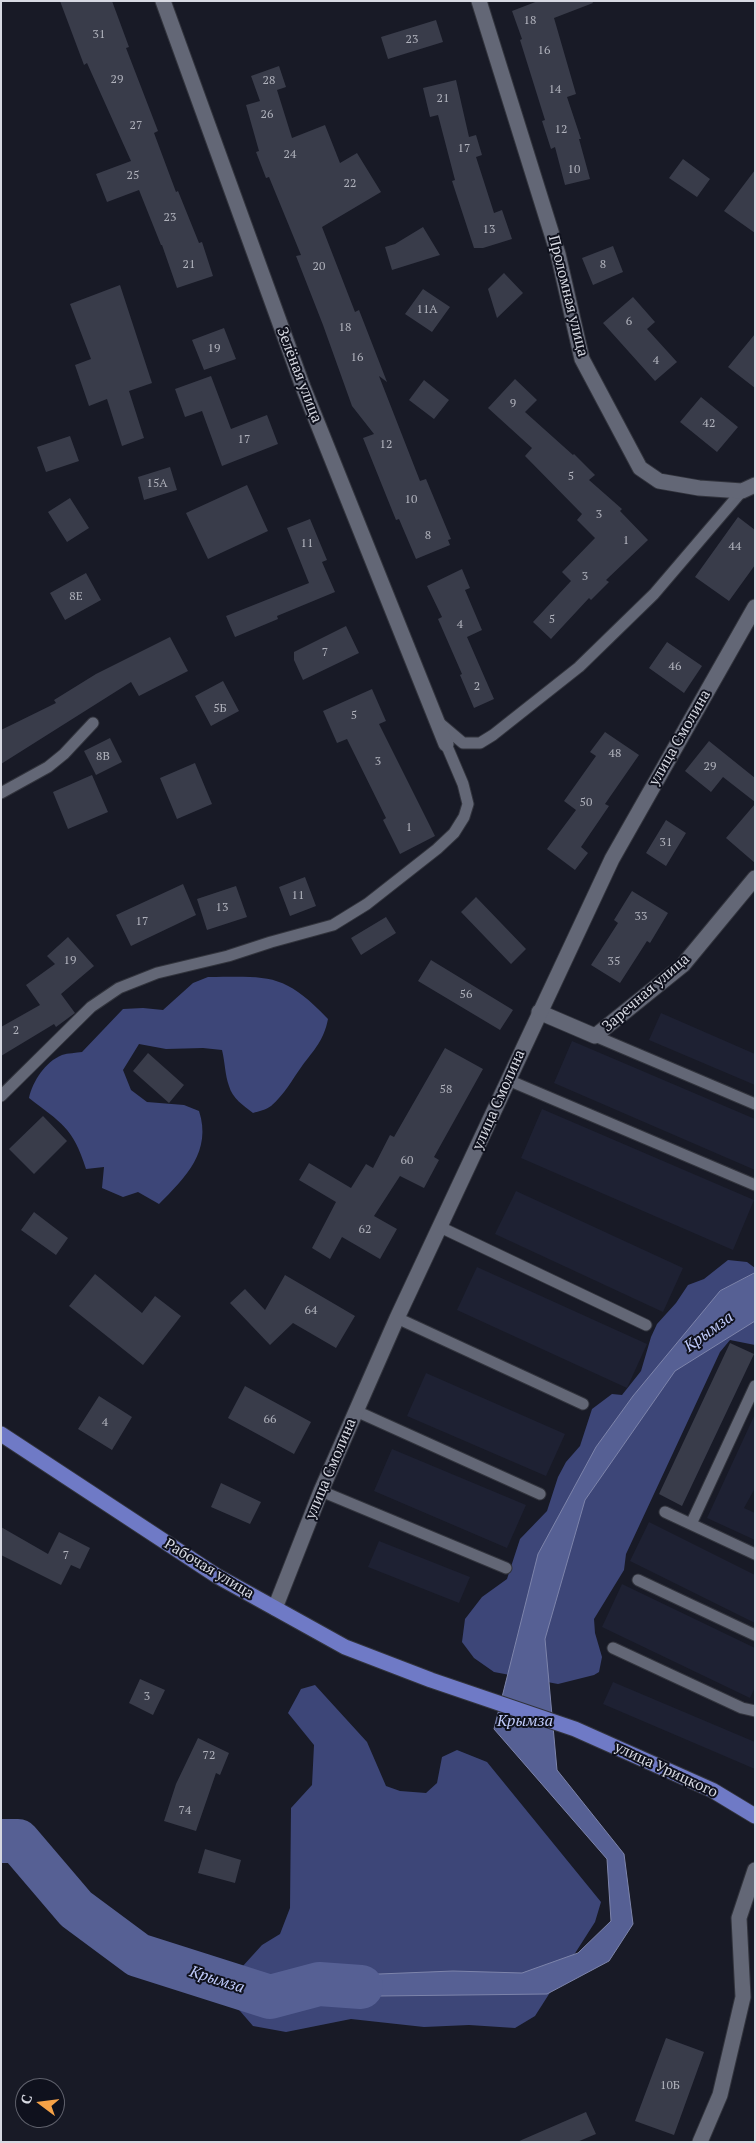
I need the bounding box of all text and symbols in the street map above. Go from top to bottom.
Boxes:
house number: 18 [524,14,536,28]
house number: 31 [93,28,105,42]
house number: 23 [406,33,418,47]
house number: 16 [538,44,550,58]
house number: 29 [111,73,123,87]
house number: 28 [263,74,275,88]
house number: 14 [549,83,561,97]
house number: 21 [437,92,449,106]
house number: 26 [261,108,273,122]
house number: 27 [130,119,142,133]
house number: 12 [555,123,567,137]
house number: 17 [458,142,470,156]
house number: 24 [284,148,296,162]
house number: 10 [568,163,580,177]
house number: 25 [127,169,139,183]
house number: 22 [344,177,356,191]
house number: 23 [164,211,176,225]
house number: 13 [483,223,495,237]
street label: Проломная улица [544,234,592,358]
house number: 21 [183,258,195,272]
house number: 8 [600,258,606,272]
house number: 20 [313,260,325,274]
house number: 11А [417,303,437,317]
house number: 6 [626,315,632,329]
house number: 18 [339,321,351,335]
street label: Зелёная улица [273,325,325,425]
house number: 19 [208,342,220,356]
house number: 16 [351,351,363,365]
house number: 4 [653,354,659,368]
house number: 9 [510,397,516,411]
house number: 42 [703,417,715,431]
house number: 17 [238,433,250,447]
house number: 12 [380,438,392,452]
house number: 5 [568,470,574,484]
house number: 15А [147,477,167,491]
house number: 10 [405,493,417,507]
house number: 3 [596,508,602,522]
house number: 8 [425,529,431,543]
house number: 1 [623,534,629,548]
house number: 11 [301,537,313,551]
house number: 44 [729,540,741,554]
house number: 3 [582,570,588,584]
house number: 8Е [69,590,83,604]
house number: 5 [549,613,555,627]
house number: 4 [457,618,463,632]
house number: 7 [322,646,328,660]
house number: 46 [669,660,681,674]
house number: 2 [474,680,480,694]
street label: улица Смолина [645,687,715,789]
house number: 5Б [213,702,227,716]
house number: 5 [351,709,357,723]
house number: 48 [609,747,621,761]
house number: 8В [96,750,110,764]
house number: 3 [375,755,381,769]
house number: 29 [704,760,716,774]
house number: 50 [580,796,592,810]
house number: 1 [406,821,412,835]
house number: 31 [660,836,672,850]
house number: 11 [292,889,304,903]
house number: 13 [216,901,228,915]
house number: 33 [635,910,647,924]
house number: 17 [136,915,148,929]
street label: Заречная улица [599,950,693,1036]
house number: 19 [64,954,76,968]
house number: 35 [608,955,620,969]
house number: 56 [460,988,472,1002]
house number: 2 [13,1024,19,1038]
street label: улица Смолина [469,1047,529,1153]
house number: 58 [440,1083,452,1097]
house number: 60 [401,1154,413,1168]
house number: 62 [359,1223,371,1237]
house number: 64 [305,1304,317,1318]
water label: Крымза [681,1308,737,1356]
house number: 66 [264,1413,276,1427]
house number: 4 [102,1416,108,1430]
street label: улица Смолина [302,1416,360,1522]
street label: Рабочая улица [161,1535,257,1603]
house number: 7 [63,1549,69,1563]
house number: 3 [144,1690,150,1704]
water label: Крымза [497,1711,553,1731]
street label: улица Урицкого [612,1738,720,1802]
house number: 72 [203,1749,215,1763]
house number: 74 [179,1804,191,1818]
water label: Крымза [187,1962,247,1998]
north arrow [15,2078,65,2128]
house number: 10Б [660,2079,680,2093]
text: С [16,2092,36,2106]

